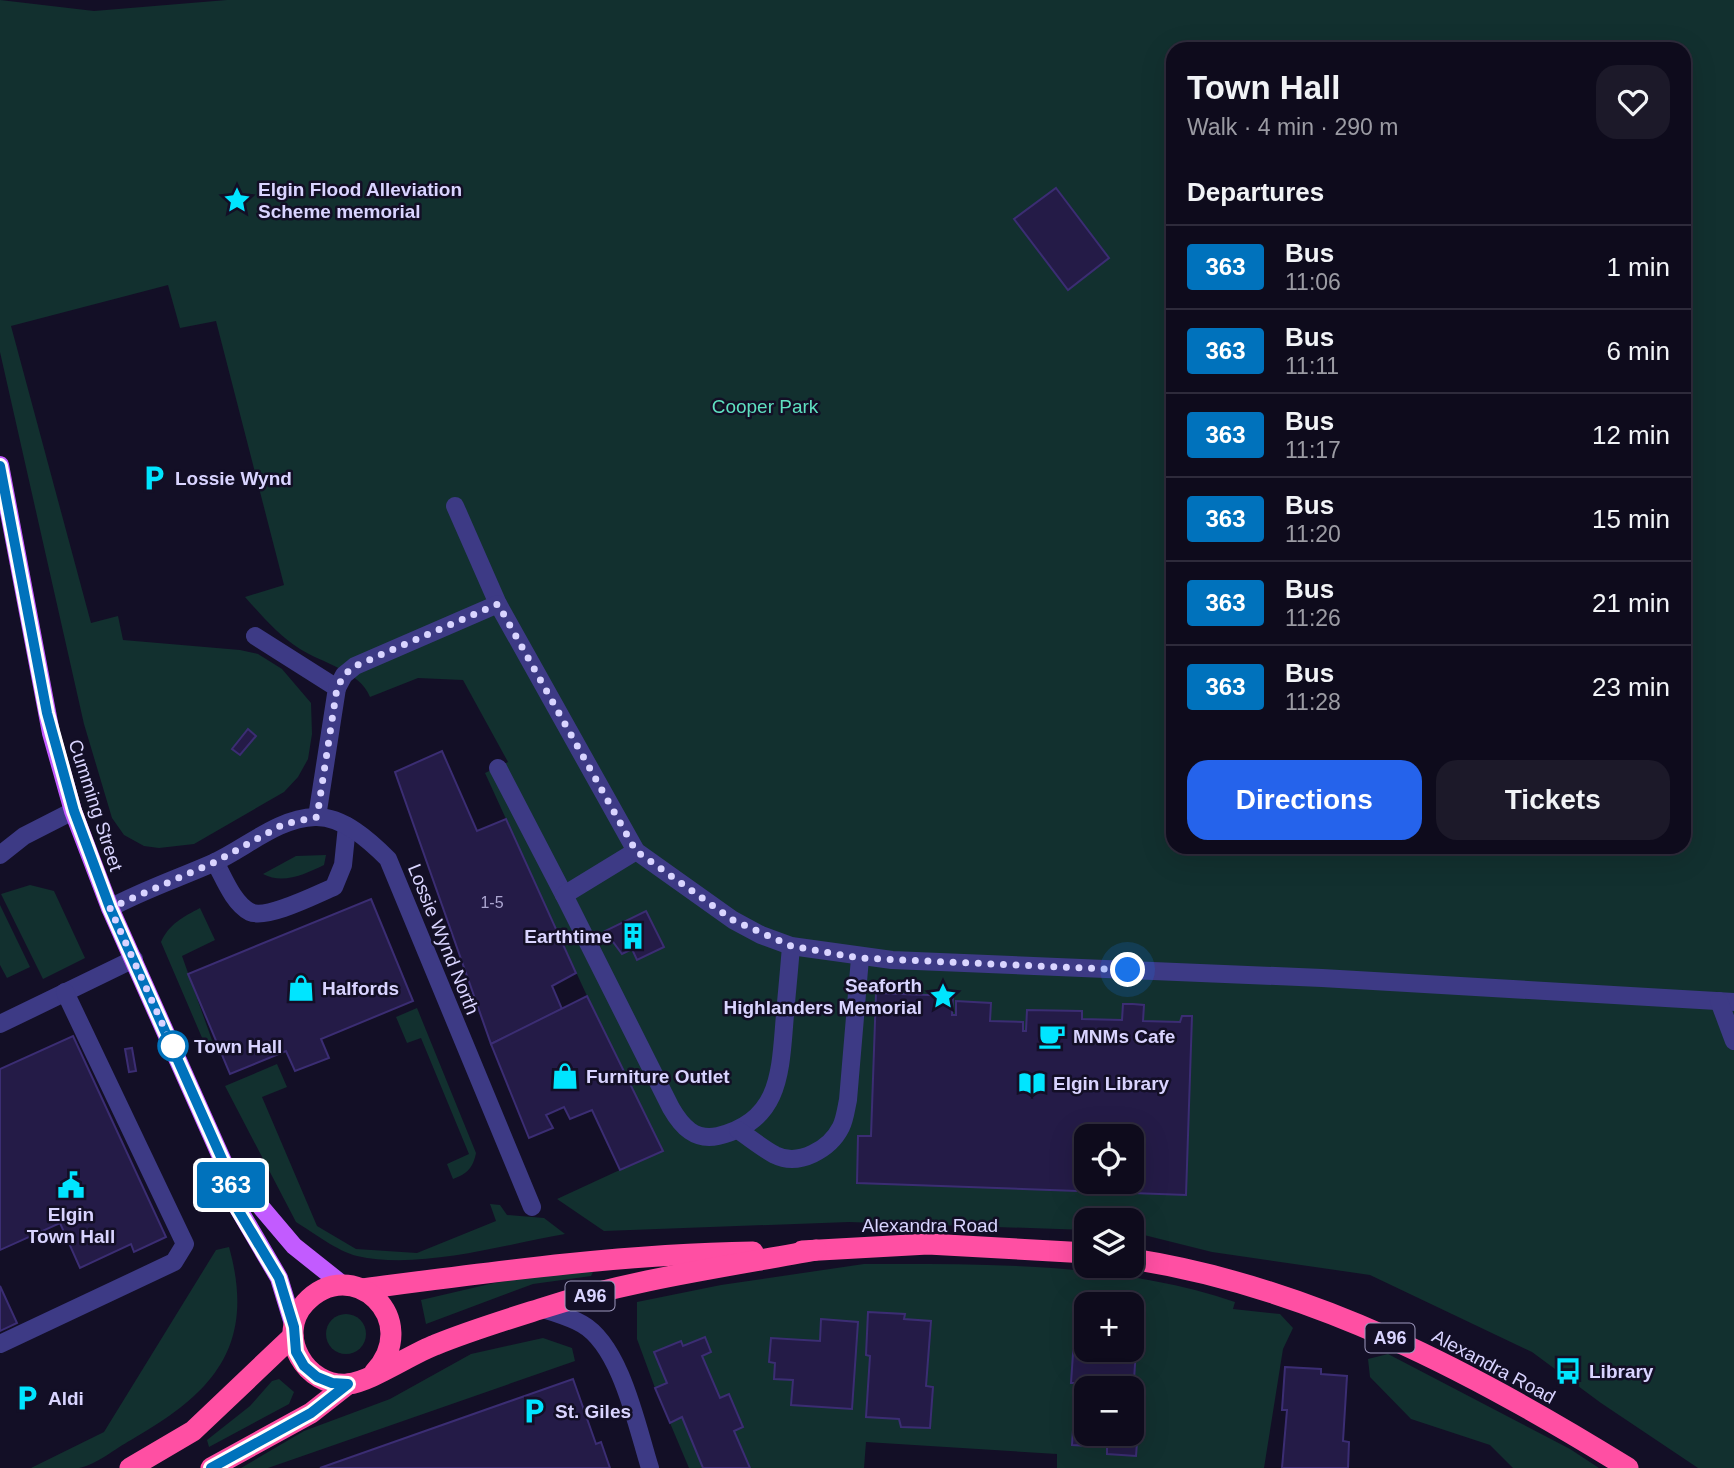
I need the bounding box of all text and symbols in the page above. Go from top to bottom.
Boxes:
button: heart [1596,65,1670,139]
text: Town Hall [1187,69,1340,106]
text: Walk · 4 min · 290 m [1187,114,1398,140]
text: Departures [1187,177,1324,207]
place label: Elgin Flood Alleviation Scheme memorial [258,179,462,222]
place icon: Elgin Flood Alleviation Scheme memorial [222,185,252,215]
text: Bus [1285,238,1334,268]
text: 1 min [1606,252,1670,282]
text: 363 [1205,253,1246,280]
text: 11:06 [1285,269,1341,295]
text: Bus [1285,322,1334,352]
text: 6 min [1606,336,1670,366]
text: 363 [1205,337,1246,364]
text: 11:11 [1285,353,1339,379]
park label: Cooper Park [712,396,819,417]
text: Bus [1285,406,1334,436]
text: 12 min [1592,420,1670,450]
text: 363 [1205,421,1246,448]
text: 11:17 [1285,437,1341,463]
parking icon: Lossie Wynd [139,463,169,493]
place label: Lossie Wynd [175,468,292,489]
text: Bus [1285,490,1334,520]
text: 15 min [1592,504,1670,534]
text: 363 [1205,505,1246,532]
text: 11:20 [1285,521,1341,547]
text: Bus [1285,574,1334,604]
text: 21 min [1592,588,1670,618]
text: 363 [1205,589,1246,616]
text: 11:26 [1285,605,1341,631]
text: Bus [1285,658,1334,688]
text: 23 min [1592,672,1670,702]
text: 363 [1205,673,1246,700]
text: 11:28 [1285,689,1341,715]
street label: Cumming Street [64,737,127,874]
button: Directions [1187,760,1422,840]
button: Tickets [1436,760,1670,840]
street label: Lossie Wynd North [404,861,483,1017]
house number: 1-5 [480,894,504,911]
building icon: Earthtime [618,921,648,951]
place label: Earthtime [524,926,612,947]
your location [1110,952,1145,987]
shop icon: Halfords [286,973,316,1003]
place label: Seaforth Highlanders Memorial [724,975,922,1018]
place label: Halfords [322,978,399,999]
place icon: Seaforth Highlanders Memorial [928,981,958,1011]
cafe icon: MNMs Cafe [1037,1021,1067,1051]
place label: MNMs Cafe [1073,1026,1175,1047]
marker: Town Hall [158,1031,188,1061]
place label: Town Hall [194,1036,282,1057]
shop icon: Furniture Outlet [550,1061,580,1091]
place label: Furniture Outlet [586,1066,730,1087]
library icon: Elgin Library [1017,1068,1047,1098]
place label: Elgin Library [1053,1073,1170,1094]
map controls [1074,1124,1144,1446]
button: locate [1074,1124,1144,1194]
line badge: 363 [191,1162,271,1208]
public building icon: Elgin Town Hall [56,1170,86,1200]
text: 363 [211,1171,251,1198]
place label: Elgin Town Hall [27,1204,115,1247]
button: layers [1074,1208,1144,1278]
street label: Alexandra Road [862,1215,998,1236]
road number: A96 [566,1282,614,1310]
button: + [1074,1292,1144,1362]
road number: A96 [1366,1324,1414,1352]
street label: Alexandra Road [1429,1325,1559,1408]
bus stop icon: Library [1553,1356,1583,1386]
place label: Library [1589,1361,1654,1382]
button: − [1074,1376,1144,1446]
parking icon: Aldi [12,1383,42,1413]
place label: Aldi [48,1388,84,1409]
parking icon: St. Giles [519,1396,549,1426]
place label: St. Giles [555,1401,631,1422]

